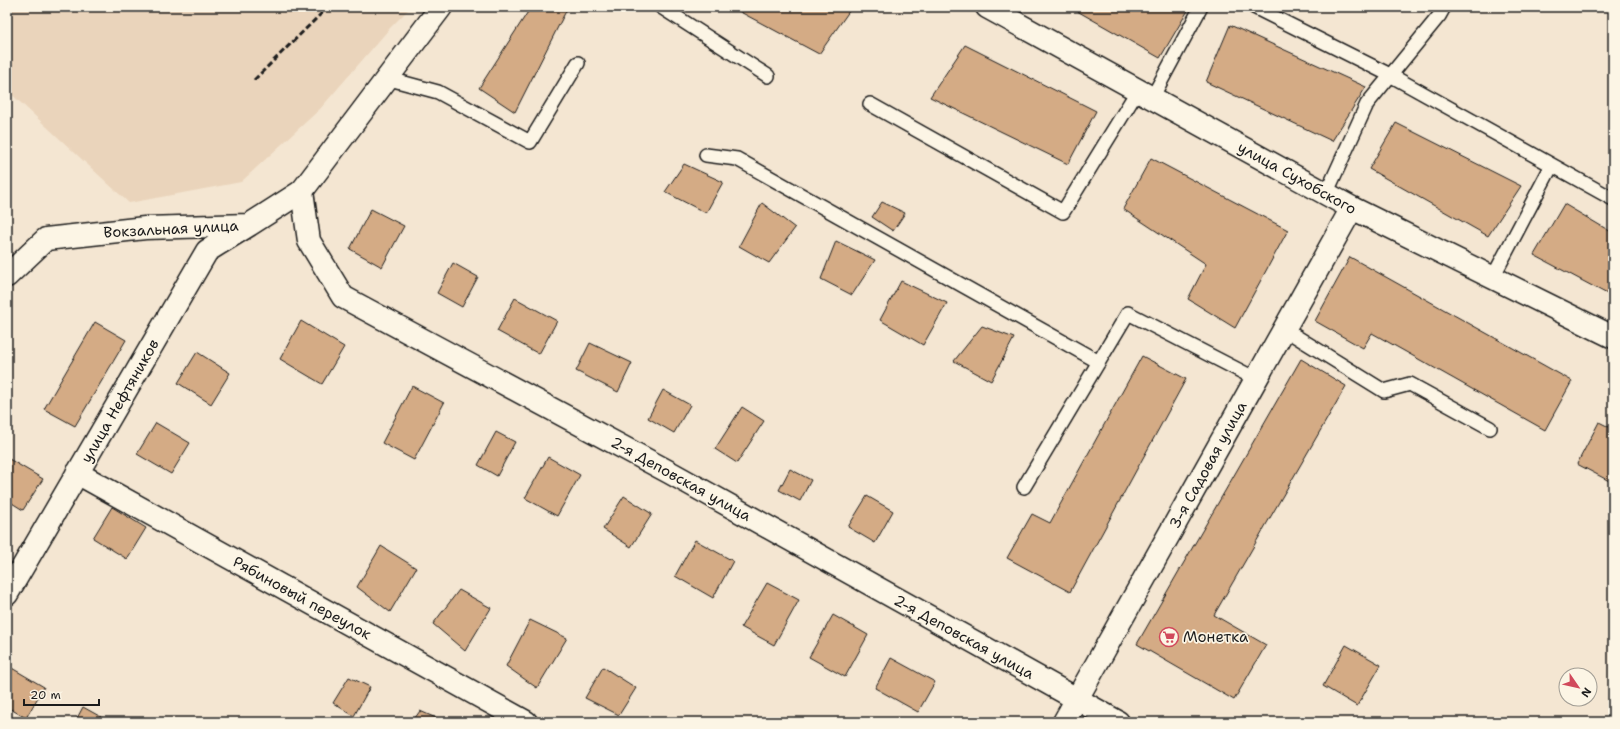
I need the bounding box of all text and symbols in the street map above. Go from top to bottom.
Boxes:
street label: улица Сухобского [1234,137,1360,219]
street label: Вокзальная улица [103,215,240,243]
street label: улица Нефтяников [76,335,164,467]
street label: 3-я Садовая улица [1165,397,1252,532]
street label: 2-я Деповская улица [607,432,755,526]
street label: Рябиновый переулок [229,552,375,644]
street label: 2-я Деповская улица [890,590,1038,684]
supermarket icon: Монетка [1158,626,1180,648]
place label: Монетка [1183,627,1249,647]
north arrow [1558,667,1598,707]
scale bar [24,681,99,707]
text: N [1577,685,1595,700]
text: 20 m [30,687,61,703]

